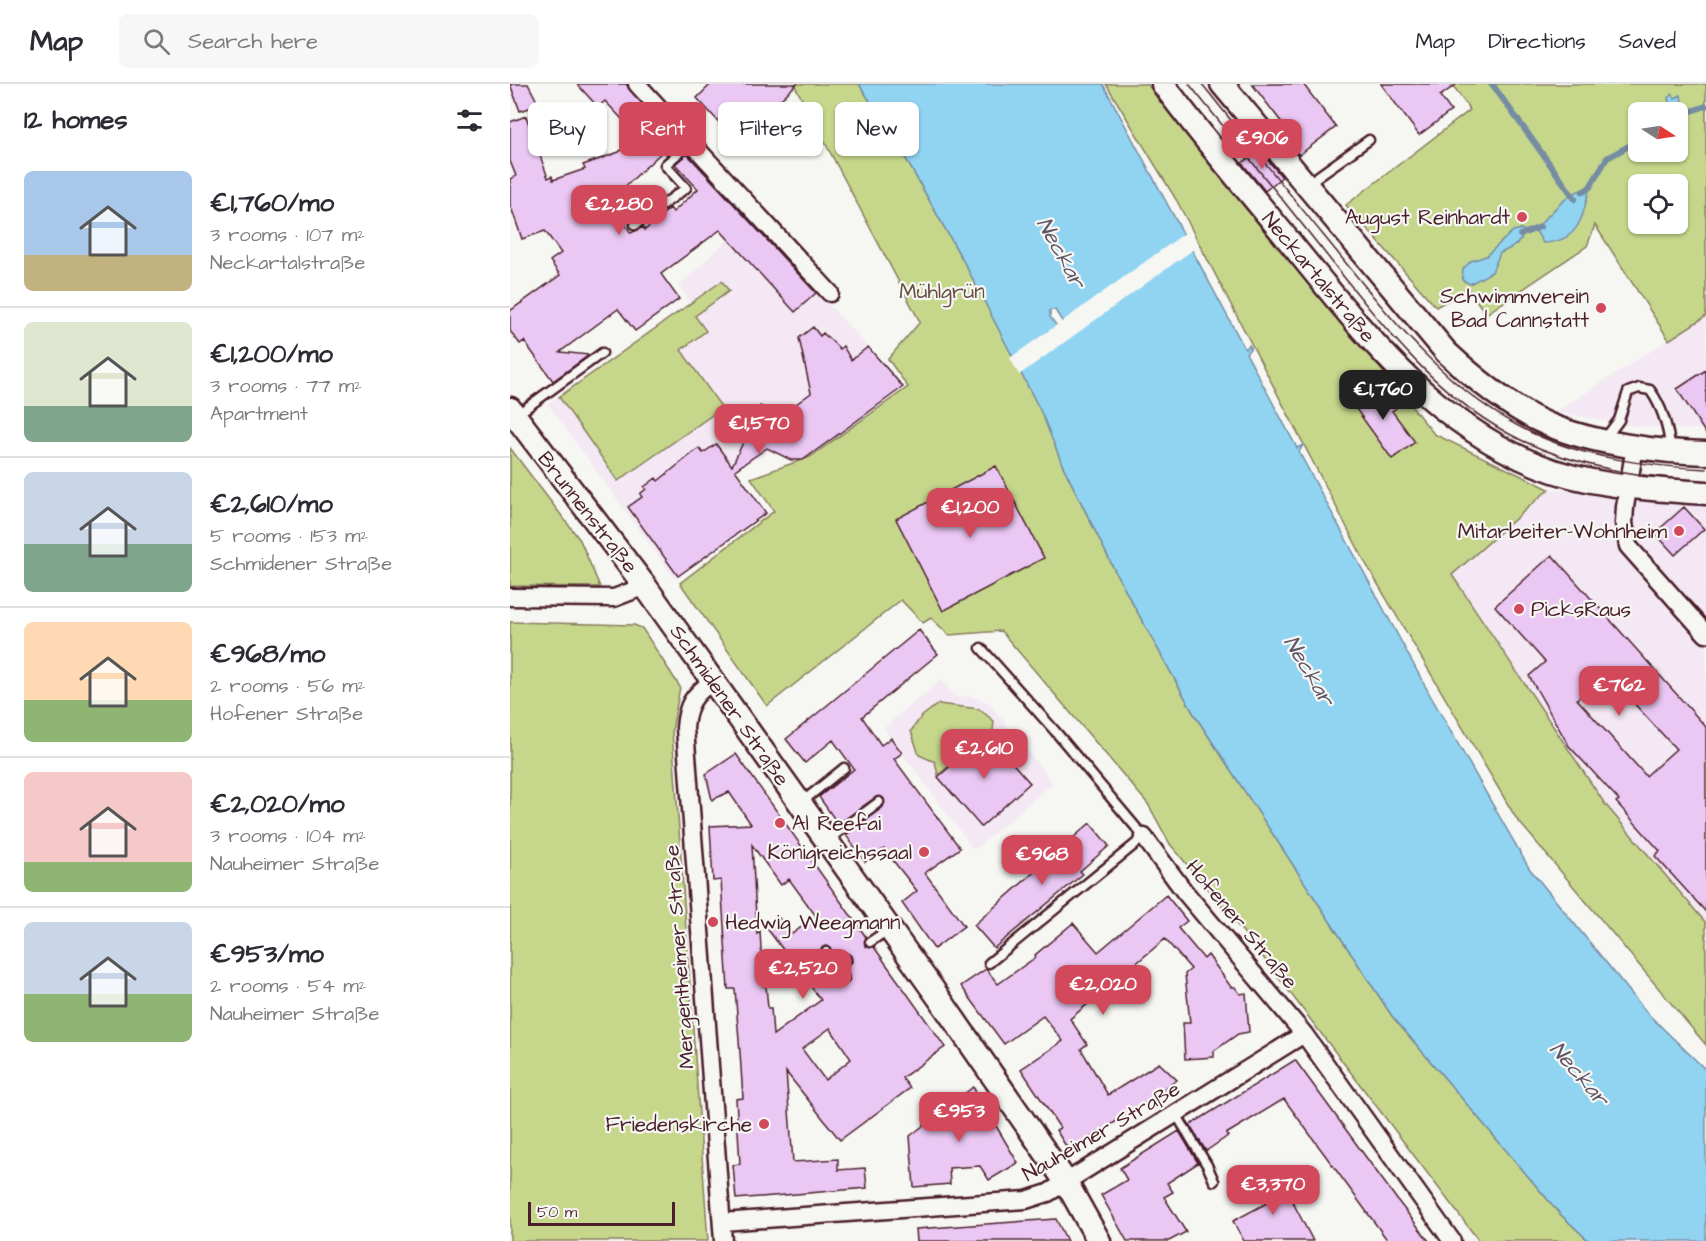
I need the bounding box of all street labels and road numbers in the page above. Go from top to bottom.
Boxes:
street label: Neckartalstraße [1255,206,1382,349]
street label: Brunnenstraße [531,445,644,579]
street label: Schmidener Straße [663,619,796,792]
street label: Mergentheimer Straße [657,844,704,1070]
street label: Hofener Straße [1179,853,1304,995]
street label: Nauheimer Straße [1017,1074,1185,1188]

